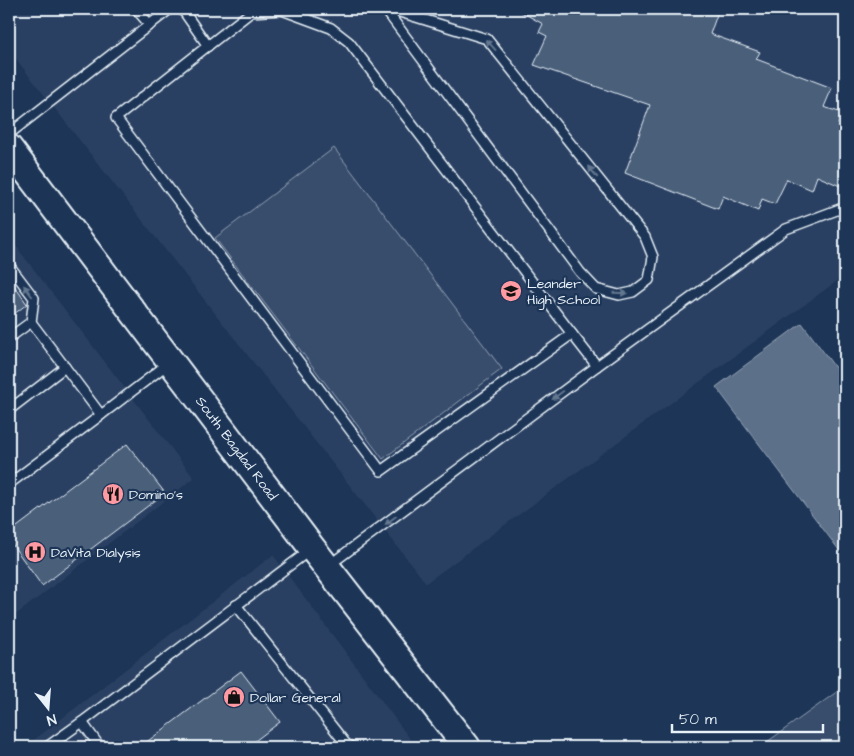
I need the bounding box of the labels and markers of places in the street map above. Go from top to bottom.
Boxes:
place label: Leander High School [527,274,600,310]
school or university icon: Leander High School [499,279,523,303]
restaurant icon: Domino's [101,482,125,506]
place label: Domino's [129,485,183,505]
hospital icon: DaVita Dialysis [23,540,47,564]
place label: DaVita Dialysis [51,543,141,563]
shop icon: Dollar General [222,685,246,709]
place label: Dollar General [250,688,341,708]

